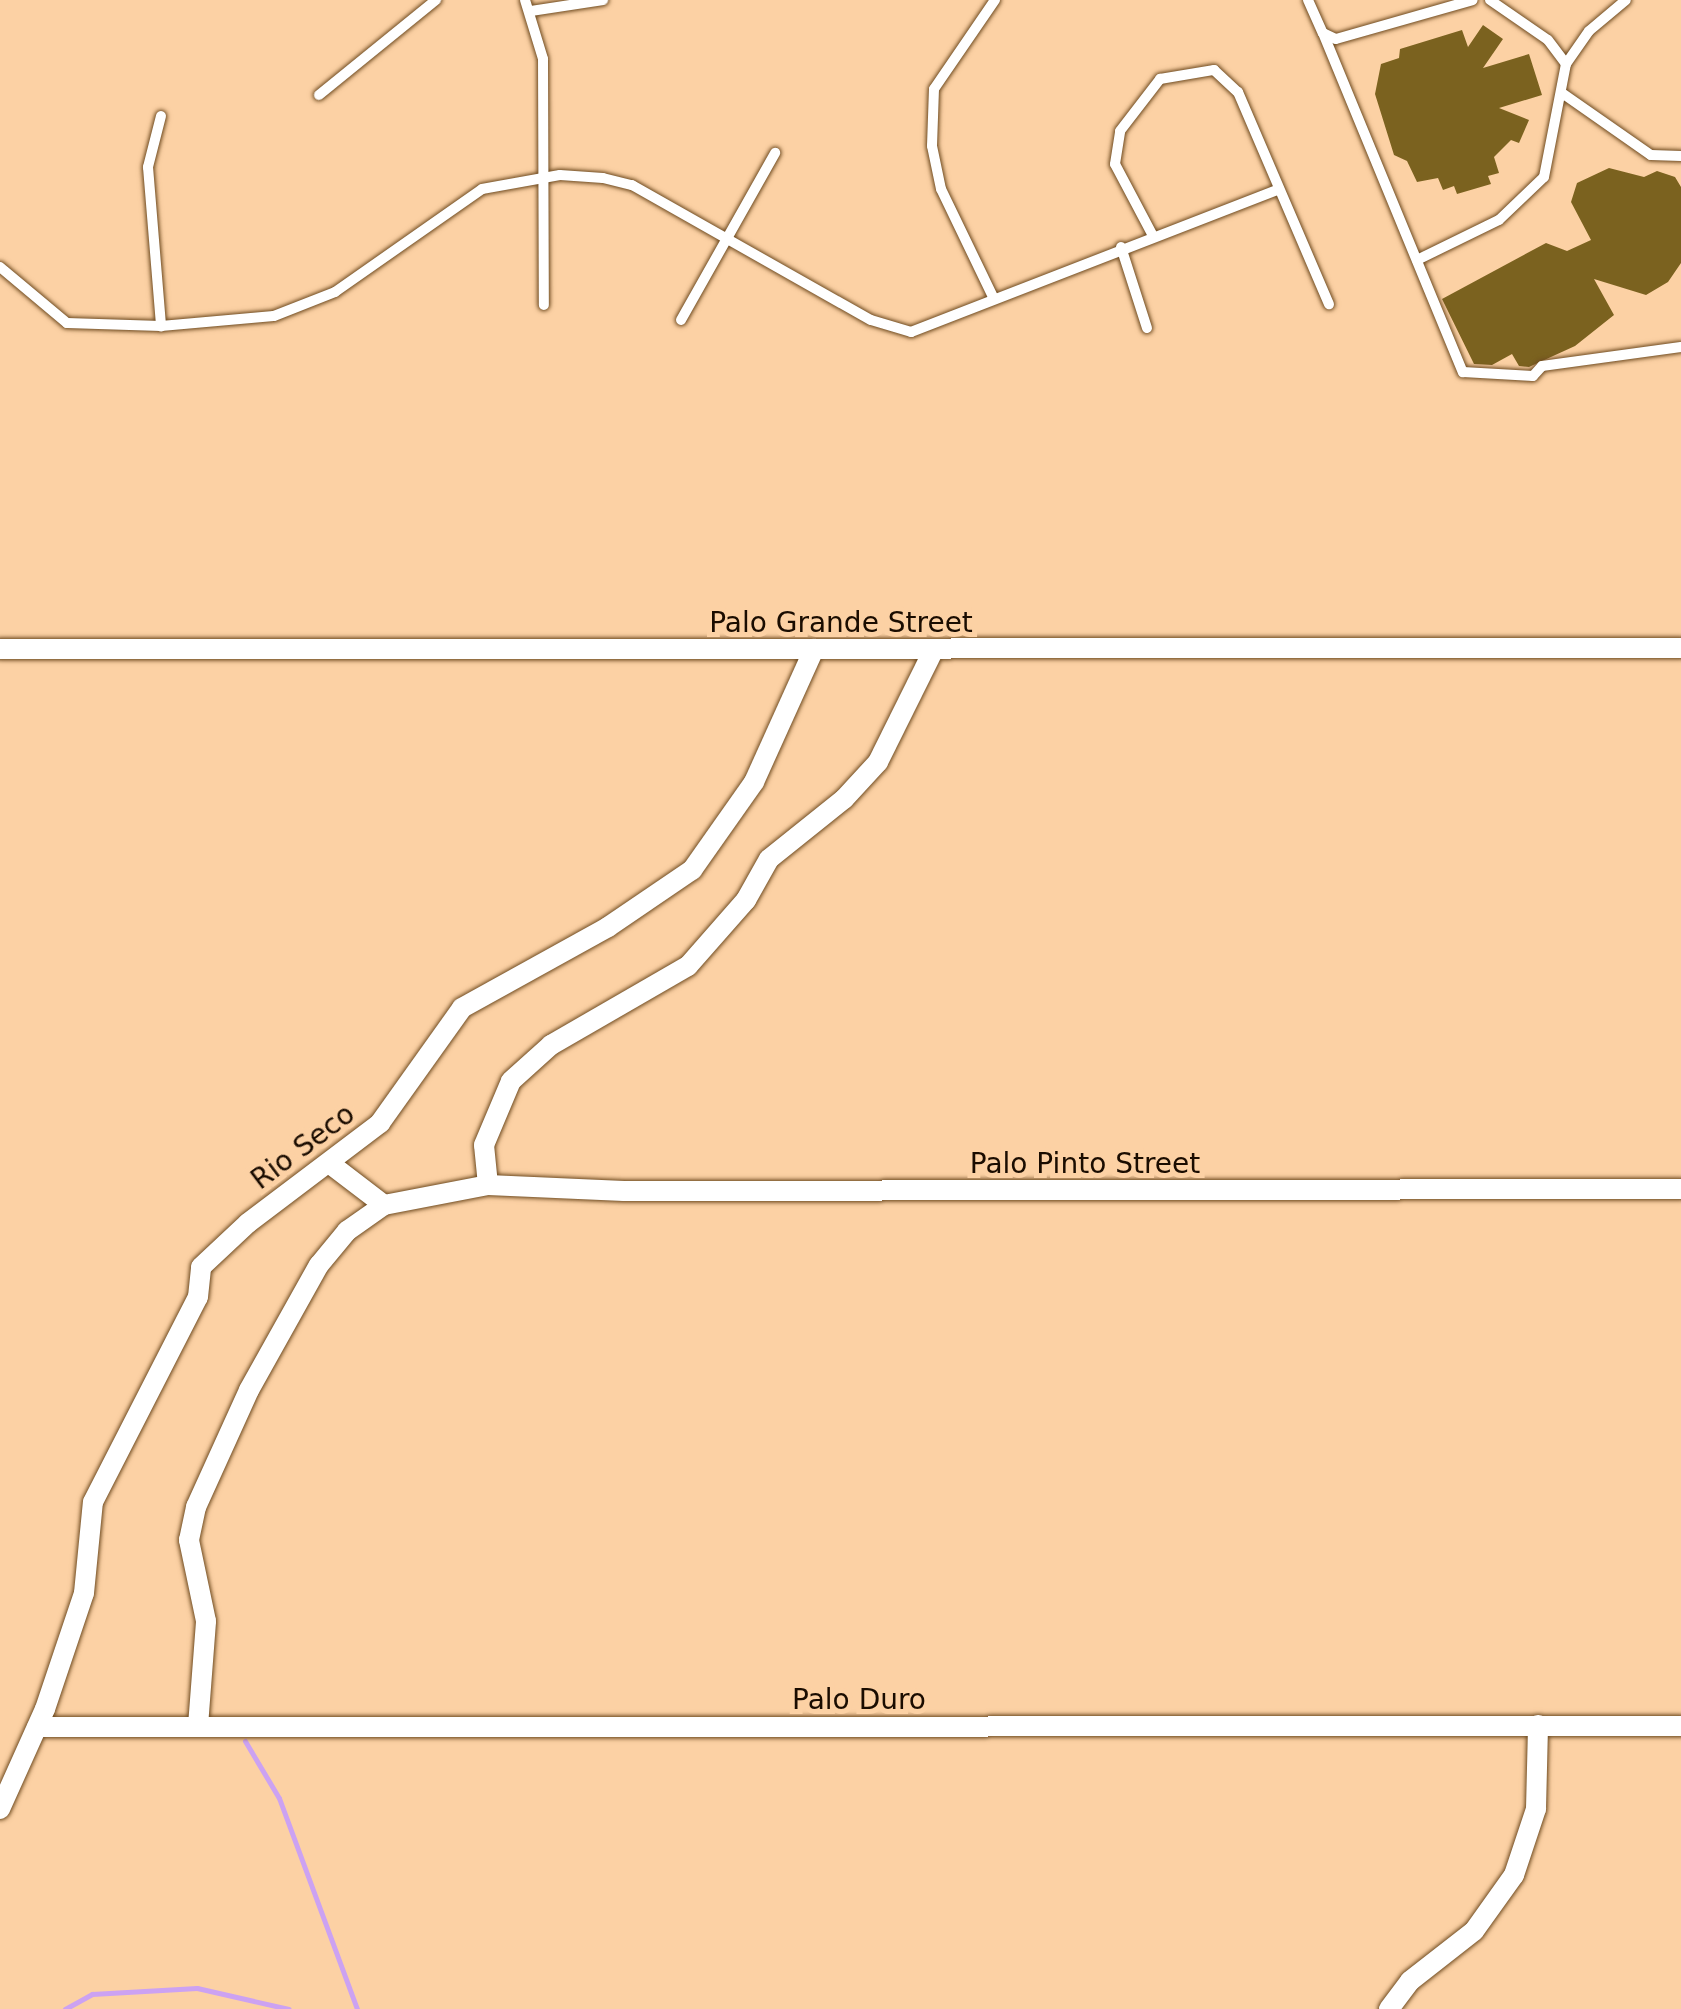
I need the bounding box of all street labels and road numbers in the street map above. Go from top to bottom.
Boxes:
street label: Palo Grande Street [709,606,973,640]
street label: Rio Seco [245,1097,361,1197]
street label: Palo Pinto Street [970,1147,1200,1181]
street label: Palo Duro [792,1683,926,1717]

